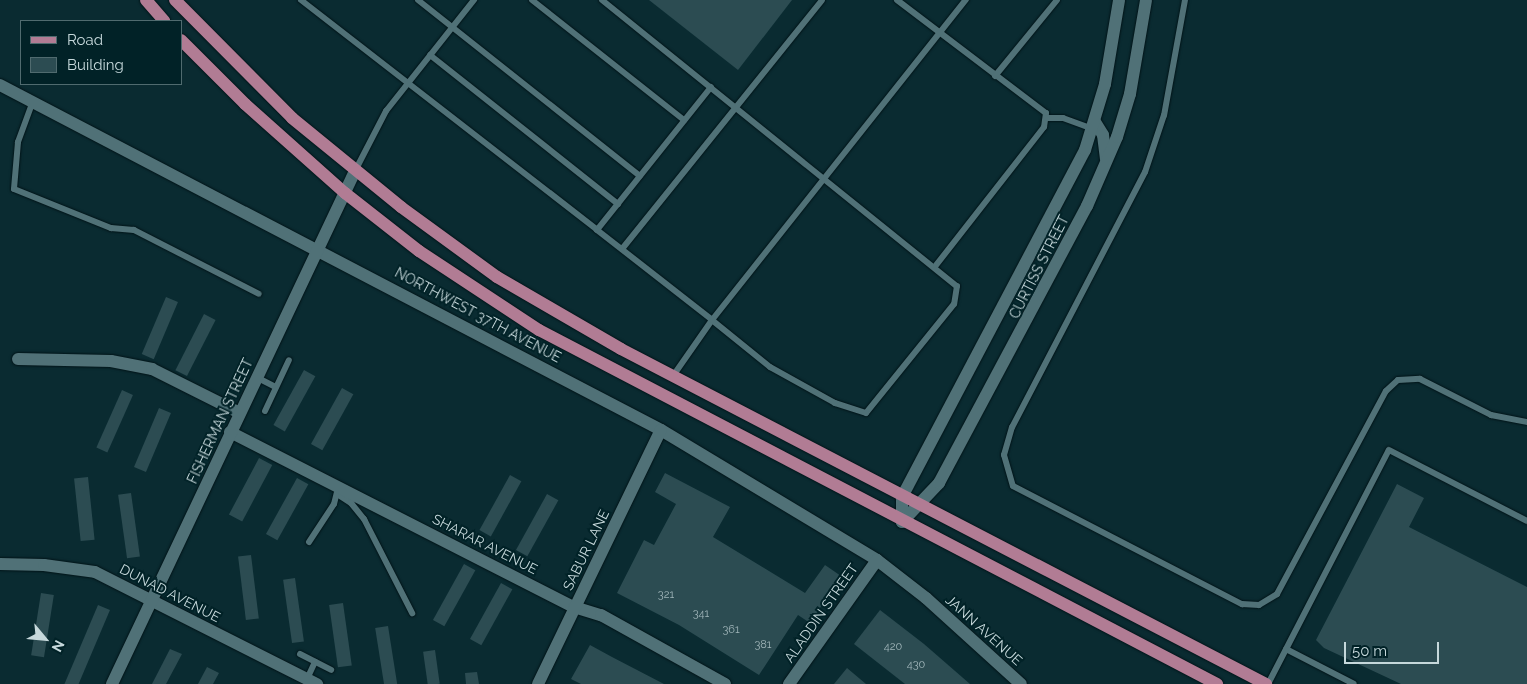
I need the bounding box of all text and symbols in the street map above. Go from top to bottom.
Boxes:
legend [20,20,182,85]
text: Road [67,31,103,49]
text: Building [67,56,124,74]
street label: CURTISS STREET [1006,213,1072,321]
street label: NORTHWEST 37TH AVENUE [392,264,564,366]
street label: FISHERMAN STREET [184,356,256,486]
street label: SABUR LANE [559,507,613,593]
street label: SHARAR AVENUE [429,510,541,578]
street label: DUNAD AVENUE [117,560,223,626]
street label: ALADDIN STREET [781,560,861,666]
house number: 321 [658,588,674,602]
street label: JANN AVENUE [942,591,1026,669]
house number: 341 [693,607,709,621]
north arrow [20,614,70,664]
house number: 361 [722,623,740,637]
scale bar [1347,632,1442,664]
text: N [49,638,68,655]
house number: 381 [754,638,772,652]
house number: 420 [884,640,902,654]
text: 50 m [1352,642,1387,660]
house number: 430 [907,658,925,672]

